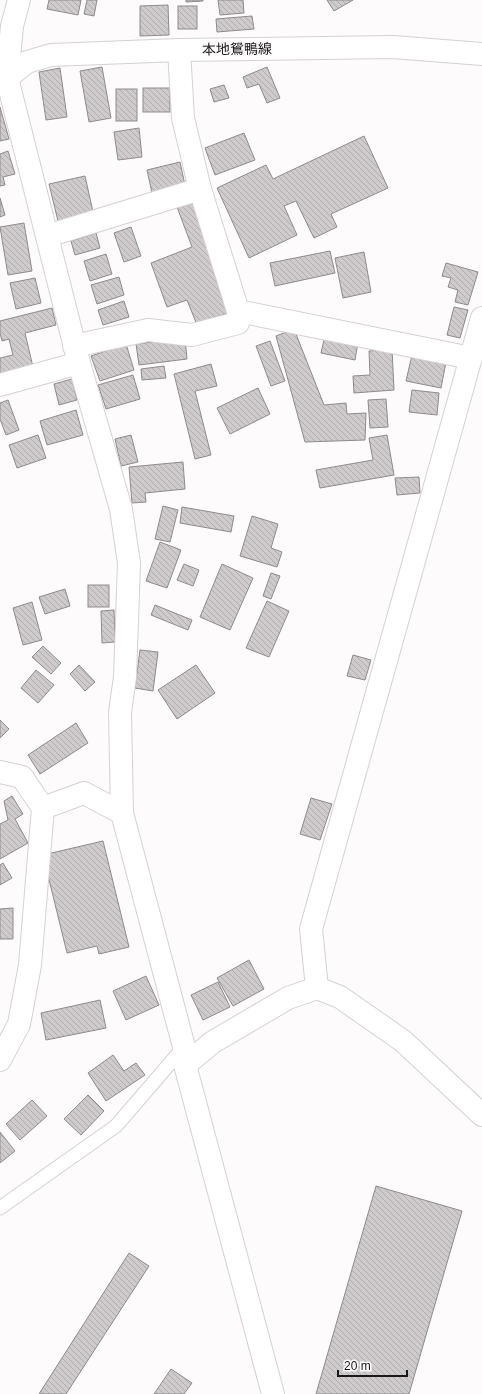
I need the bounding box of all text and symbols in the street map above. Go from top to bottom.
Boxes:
street label: 本地鴛鴨線 [202,40,272,58]
scale bar [338,1352,407,1378]
text: 20 m [344,1359,371,1373]

